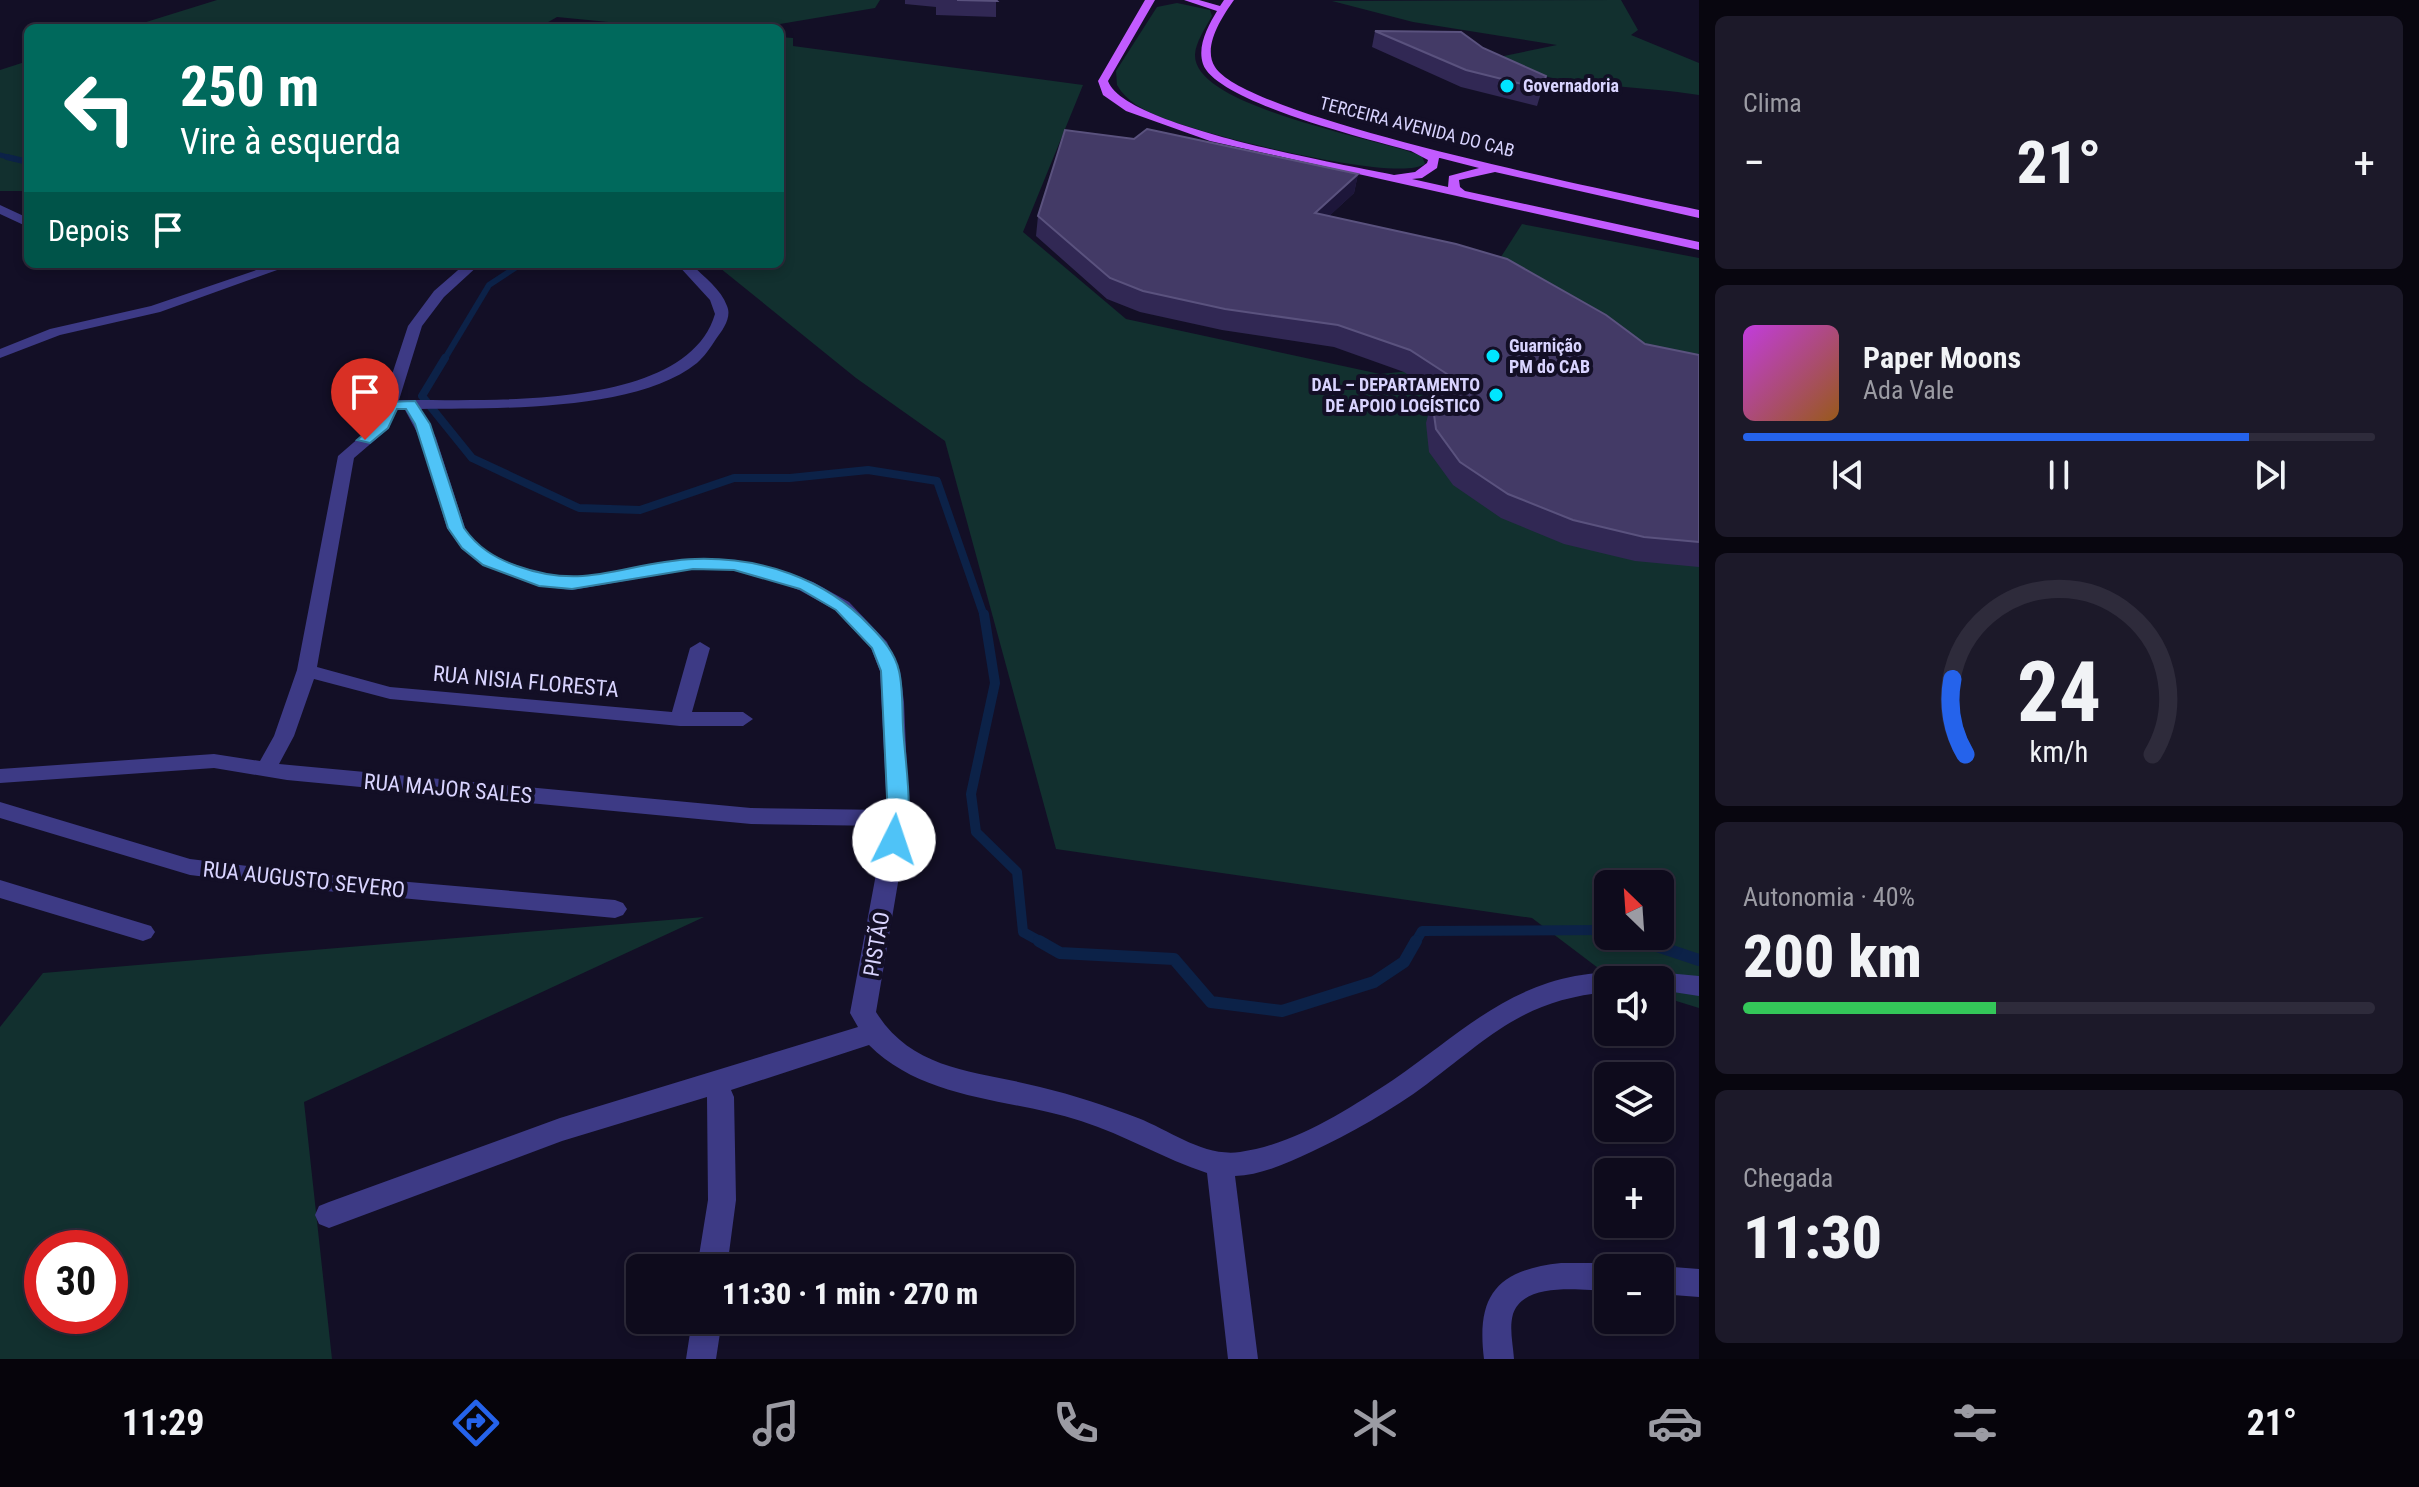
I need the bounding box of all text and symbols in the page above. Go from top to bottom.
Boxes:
text: 250 m [180,54,319,120]
icon: left [48,56,152,160]
place label: Governadoria [1523,75,1619,96]
marker: Governadoria [1498,77,1516,95]
text: Clima [1743,88,1802,118]
street label: TERCEIRA AVENIDA DO CAB [1317,92,1517,161]
text: Vire à esquerda [180,121,401,163]
text: 21° [2017,127,2101,198]
text: − [1743,137,1765,189]
text: + [2353,137,2375,189]
icon: arrive [146,208,190,252]
text: Depois [48,213,130,248]
place label: Guarnição PM do CAB [1509,335,1590,377]
text: Paper Moons [1863,340,2021,375]
marker: Guarnição PM do CAB [1484,347,1502,365]
pin [331,358,399,440]
icon: arrive [343,370,387,414]
place label: DAL – DEPARTAMENTO DE APOIO LOGÍSTICO [1311,374,1480,416]
text: Ada Vale [1863,375,1954,405]
marker: DAL – DEPARTAMENTO DE APOIO LOGÍSTICO [1487,386,1505,404]
icon: previous [1826,453,1870,497]
icon: pause [2037,453,2081,497]
icon: next [2248,453,2292,497]
text: 24 [2017,644,2101,741]
street label: RUA NISIA FLORESTA [432,661,620,702]
text: km/h [2030,736,2088,770]
street label: RUA MAJOR SALES [363,769,533,808]
position arrow [852,798,936,882]
street label: RUA AUGUSTO SEVERO [202,856,406,903]
north arrow [1594,870,1674,950]
map controls [1594,870,1674,1334]
text: Autonomia · 40% [1743,882,1915,912]
street label: PISTÃO [858,910,894,979]
text: 200 km [1743,921,1922,992]
button: sound [1594,966,1674,1046]
button: layers [1594,1062,1674,1142]
button: + [1594,1158,1674,1238]
text: Chegada [1743,1163,1833,1193]
text: 11:30 [1743,1202,1882,1273]
speed limit sign: 30 [24,1230,128,1334]
button: − [1594,1254,1674,1334]
text: 11:30 · 1 min · 270 m [722,1276,978,1311]
icon: directions [448,1395,504,1451]
icon: music [748,1395,804,1451]
icon: phone [1048,1395,1104,1451]
icon: climate [1347,1395,1403,1451]
icon: car [1647,1395,1703,1451]
icon: filters [1947,1395,2003,1451]
text: 11:29 [122,1402,204,1444]
text: 21° [2247,1402,2297,1444]

